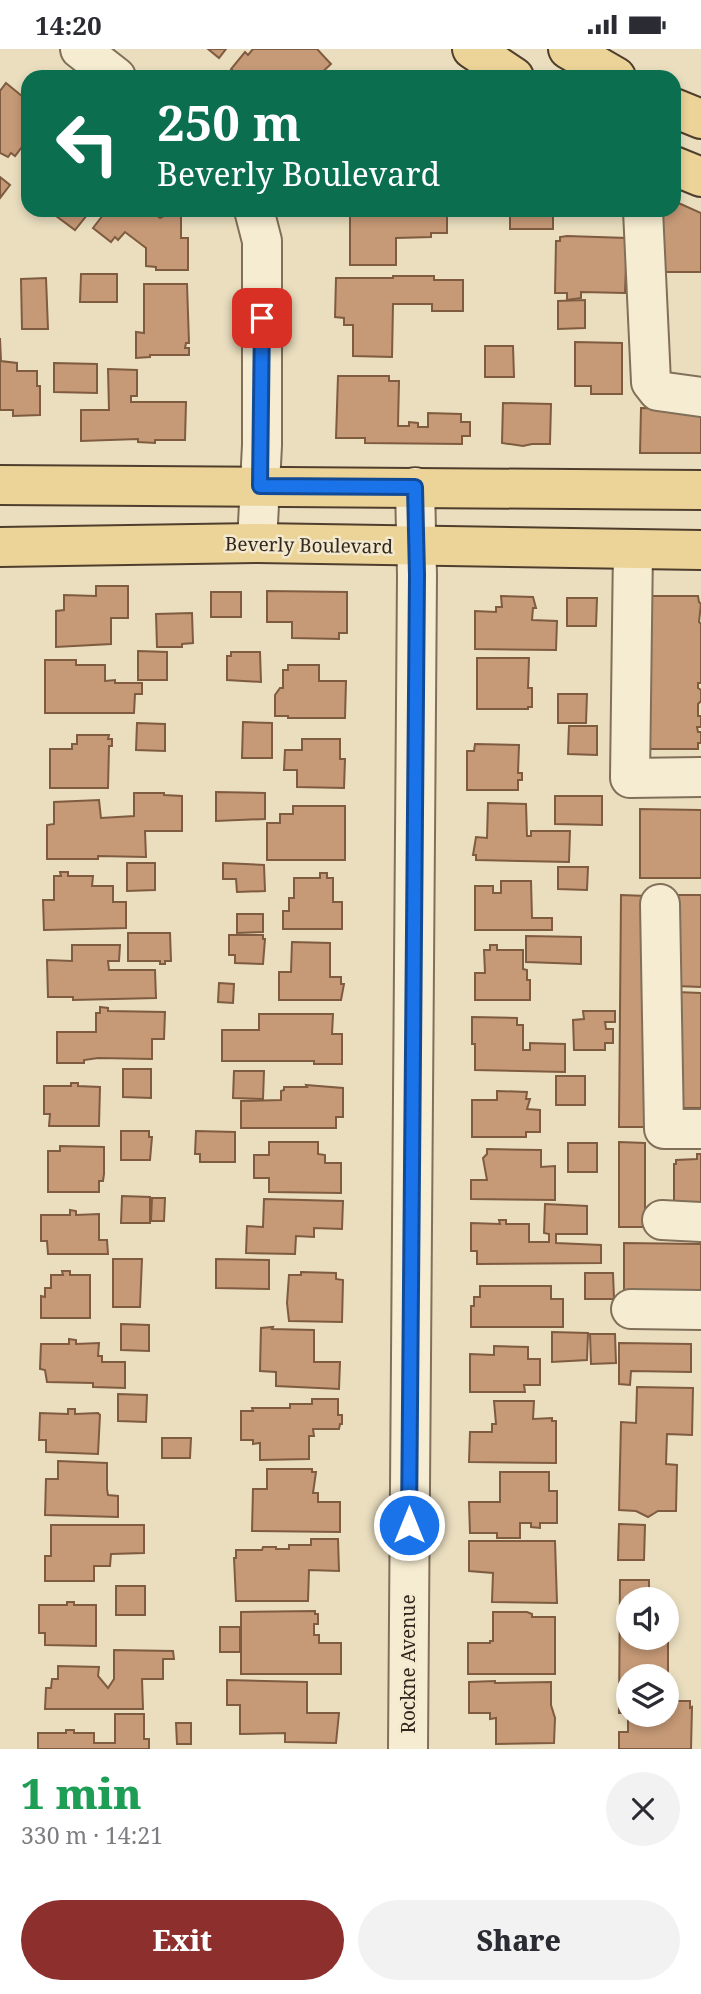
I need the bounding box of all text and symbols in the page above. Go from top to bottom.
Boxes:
text: 14:20 [35,7,102,43]
text: 250 m [157,89,301,155]
icon: left [42,98,133,189]
text: Beverly Boulevard [157,152,440,195]
pin [232,288,292,348]
icon: arrive [243,299,281,337]
street label: Beverly Boulevard [225,531,394,559]
position arrow [372,1488,446,1562]
map controls [616,1587,679,1727]
button: sound [616,1587,679,1650]
street label: Rockne Avenue [395,1594,421,1734]
button: layers [616,1664,679,1727]
text: 1 min [21,1764,142,1821]
button: close [606,1772,680,1846]
text: 330 m · 14:21 [21,1819,163,1851]
button: Exit [21,1900,344,1980]
button: Share [358,1900,680,1980]

